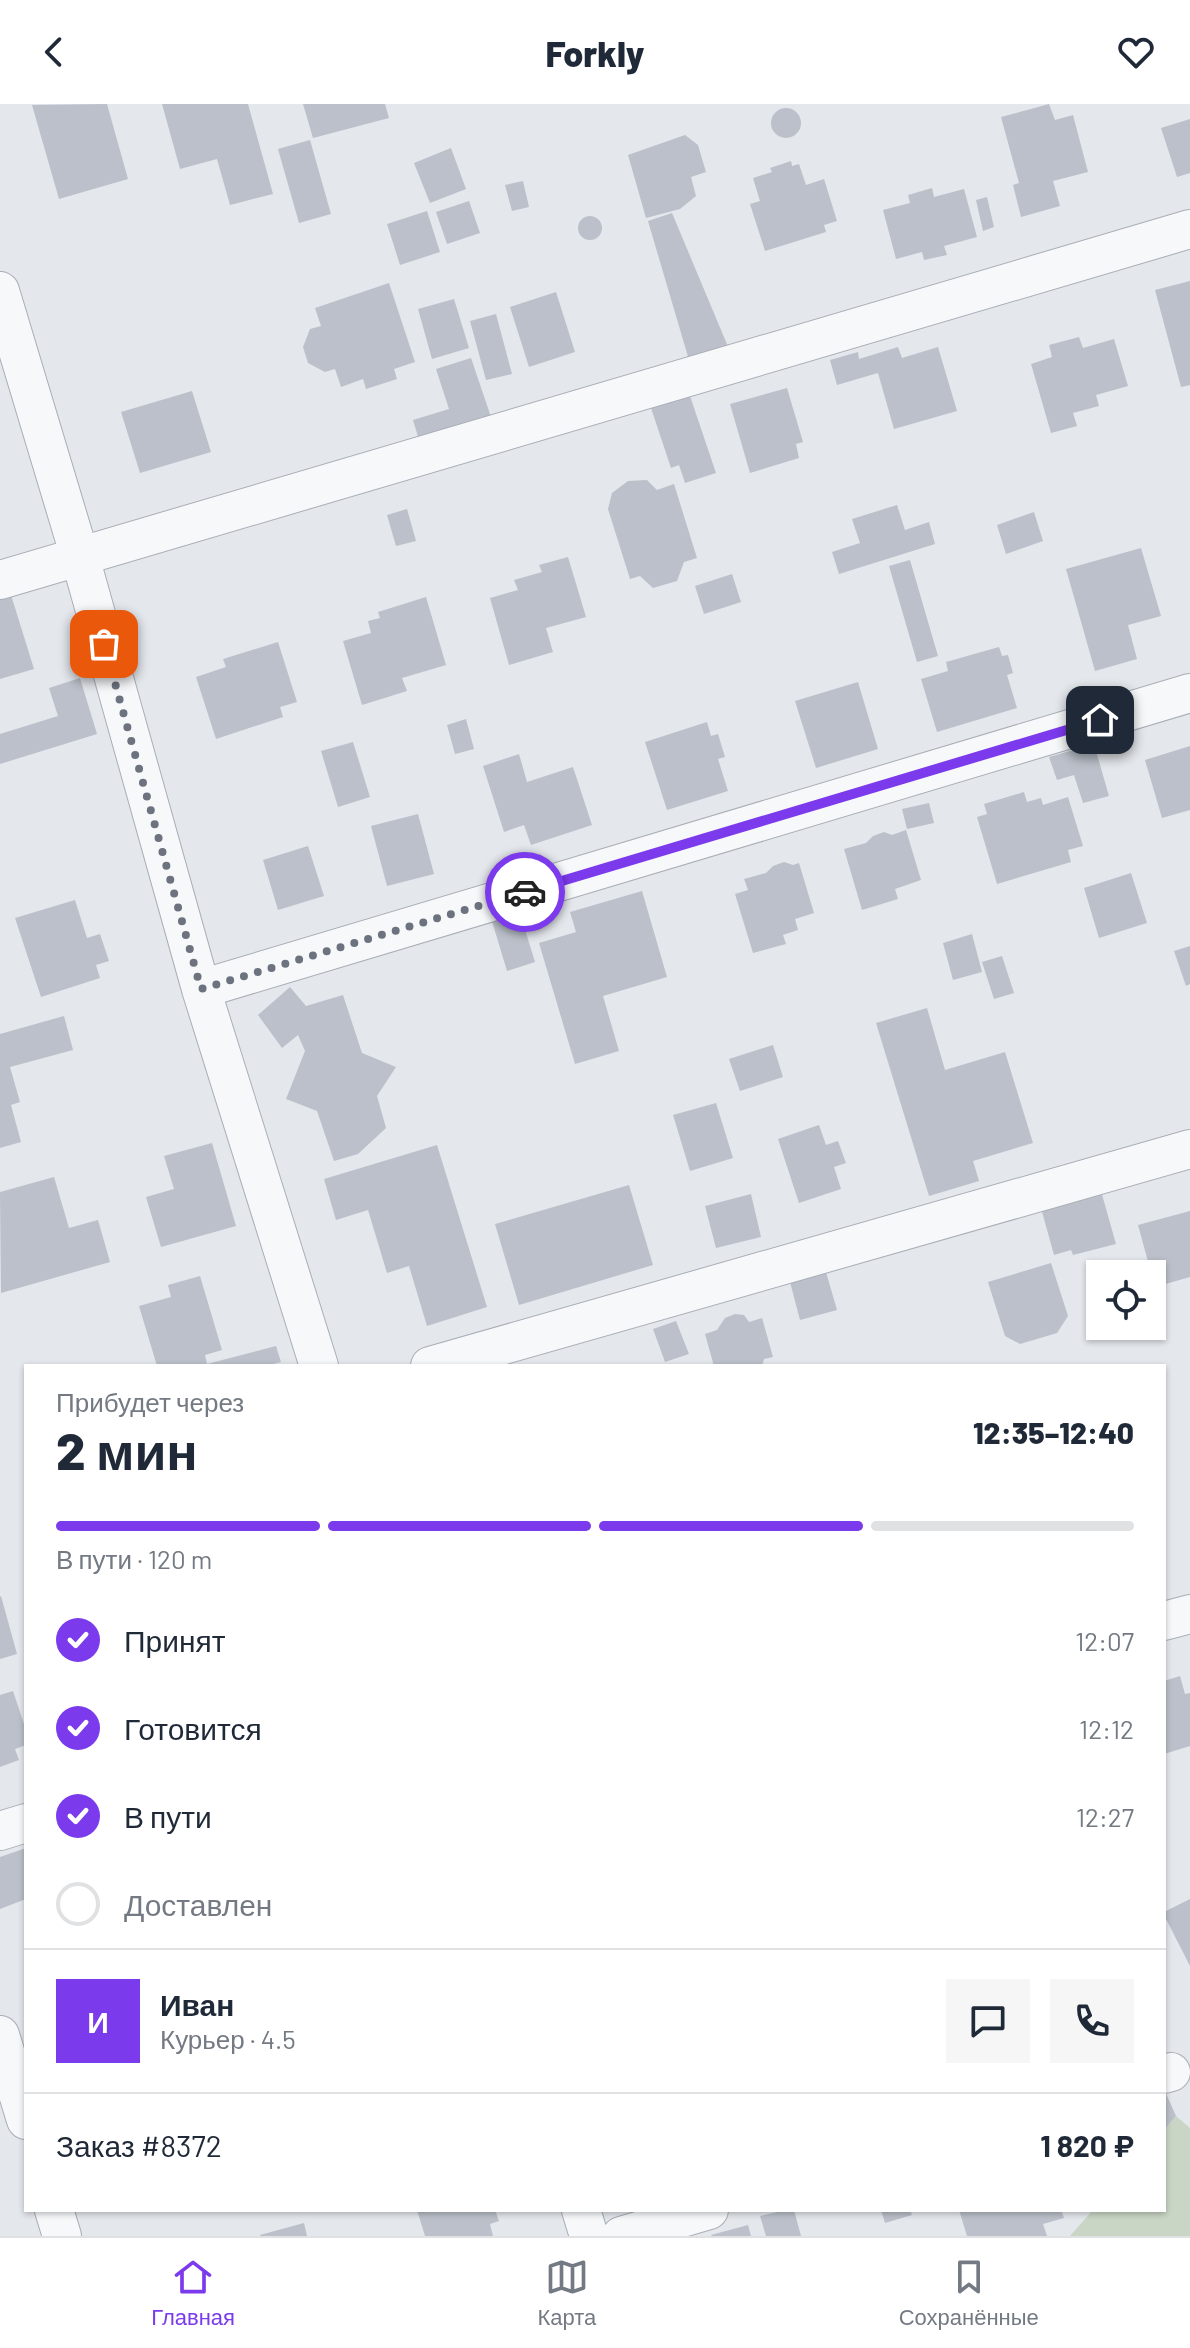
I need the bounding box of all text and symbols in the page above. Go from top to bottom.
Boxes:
icon: back [32,30,76,74]
icon: heart [1114,30,1158,74]
text: Forkly [545,31,645,74]
pin [70,610,138,678]
icon: bag [82,622,126,666]
pin [1066,686,1134,754]
icon: home [1078,698,1122,742]
courier [485,852,565,932]
icon: car [503,870,547,914]
map controls [1086,1260,1166,1340]
button: locate [1086,1260,1166,1340]
text: Прибудет через [56,1386,244,1417]
text: 12:35–12:40 [973,1414,1134,1450]
text: 2 мин [56,1418,198,1480]
text: В пути · 120 m [56,1543,212,1574]
icon: check [56,1618,100,1662]
text: Принят [124,1622,226,1658]
text: 12:07 [1075,1625,1134,1656]
icon: check [56,1706,100,1750]
text: Готовится [124,1710,262,1746]
text: 12:12 [1079,1713,1134,1744]
icon: check [56,1794,100,1838]
text: В пути [124,1798,212,1834]
text: 12:27 [1076,1801,1134,1832]
text: Доставлен [124,1886,272,1922]
button: chat [946,1979,1030,2063]
button: phone [1050,1979,1134,2063]
text: Иван [160,1986,234,2022]
text: И [87,2003,109,2039]
text: Курьер · 4.5 [160,2023,296,2054]
text: Заказ #8372 [56,2127,222,2163]
text: 1 820 ₽ [1040,2127,1134,2163]
tab: Главная [151,2255,235,2331]
tab: Карта [537,2255,596,2331]
tab: Сохранённые [899,2255,1039,2331]

